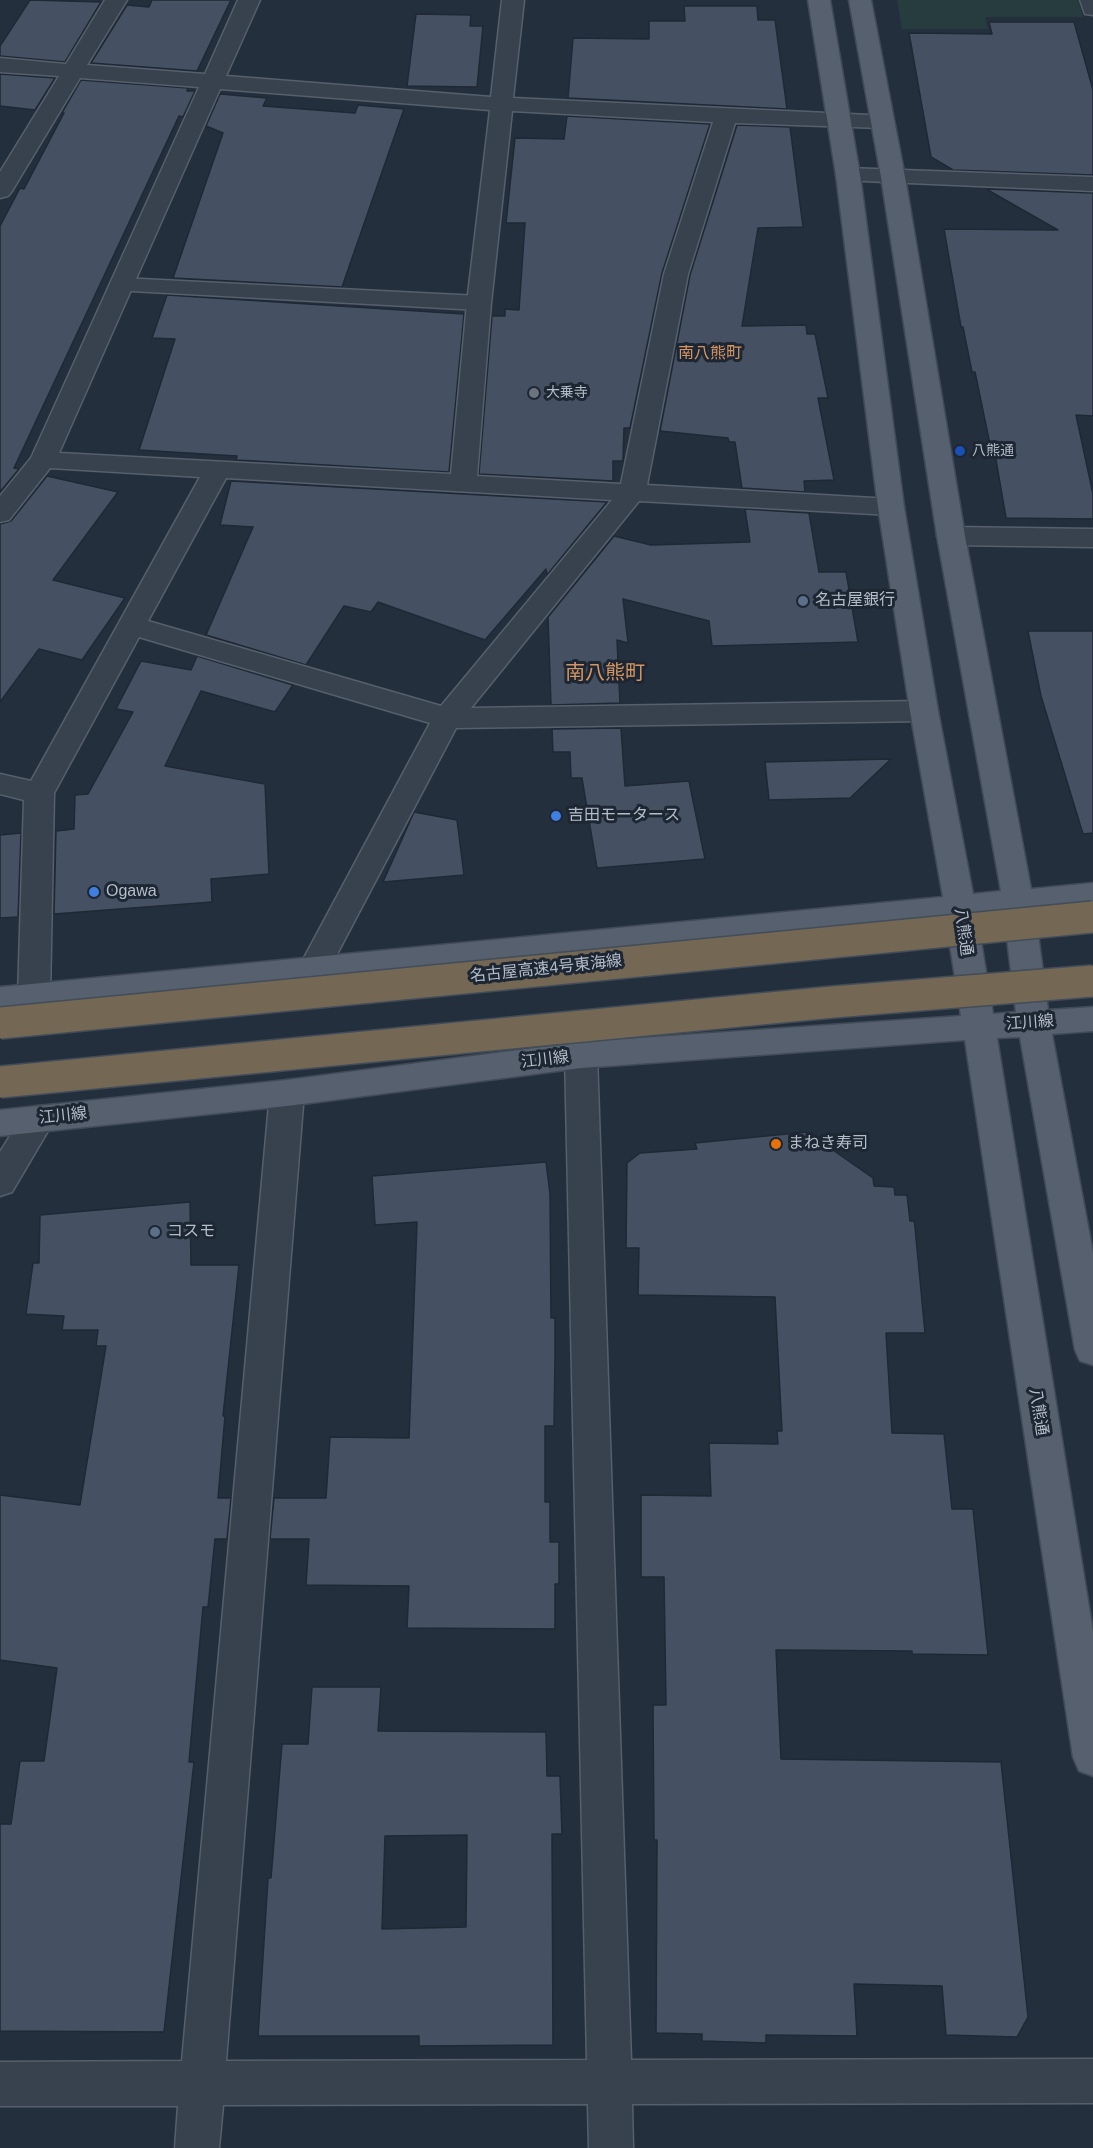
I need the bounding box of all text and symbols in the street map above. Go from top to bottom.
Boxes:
district label: 南八熊町 [678,344,742,364]
place label: 大乗寺 [546,385,588,401]
marker: 大乗寺 [527,386,541,400]
place label: 八熊通 [972,443,1014,459]
marker: 八熊通 [953,444,967,458]
place label: 名古屋銀行 [815,591,895,611]
marker: 名古屋銀行 [796,594,810,608]
district label: 南八熊町 [565,661,645,685]
place label: 吉田モータース [568,806,680,826]
marker: 吉田モータース [549,809,563,823]
place label: Ogawa [106,882,157,902]
marker: Ogawa [87,885,101,899]
street label: 八熊通 [950,907,976,957]
street label: 名古屋高速4号東海線 [469,951,623,987]
street label: 江川線 [1005,1012,1055,1034]
street label: 江川線 [520,1048,570,1072]
street label: 江川線 [38,1104,88,1128]
place label: まねき寿司 [788,1134,868,1154]
marker: まねき寿司 [769,1137,783,1151]
place label: コスモ [167,1222,215,1242]
marker: コスモ [148,1225,162,1239]
street label: 八熊通 [1025,1387,1051,1437]

